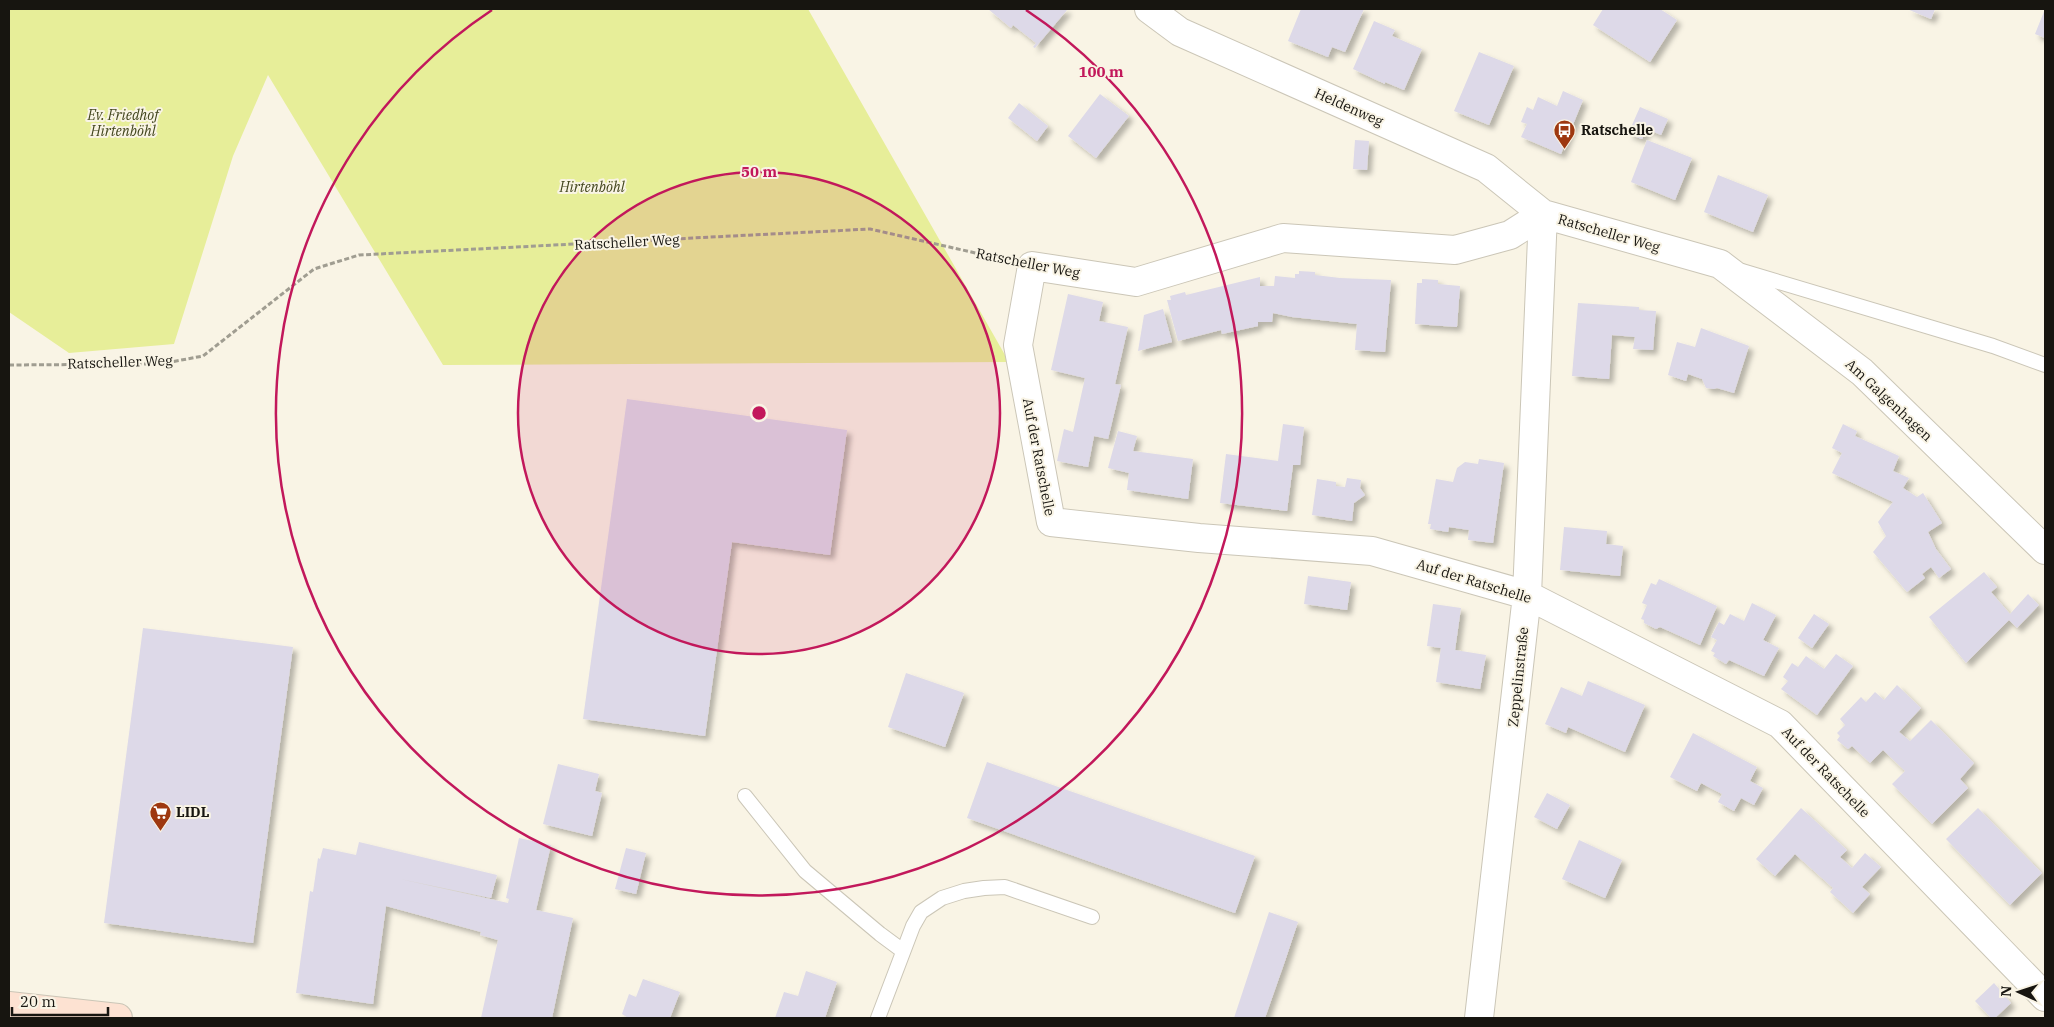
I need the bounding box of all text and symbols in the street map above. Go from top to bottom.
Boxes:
text: 100 m [1078,62,1124,81]
street label: Heldenweg [1312,84,1387,130]
park label: Ev. Friedhof Hirtenböhl [87,106,161,140]
bus stop icon: Ratschelle [1553,118,1577,149]
place label: Ratschelle [1581,121,1653,139]
text: 50 m [741,162,777,181]
park label: Hirtenböhl [558,178,626,196]
street label: Ratscheller Weg [1556,210,1663,256]
street label: Ratscheller Weg [574,230,681,254]
street label: Ratscheller Weg [974,244,1082,282]
street label: Ratscheller Weg [67,351,173,373]
street label: Am Galgenhagen [1842,355,1936,445]
street label: Auf der Ratschelle [1019,397,1059,517]
centre of rings [750,404,768,422]
street label: Auf der Ratschelle [1414,555,1534,607]
street label: Zeppelinstraße [1504,626,1532,728]
street label: Auf der Ratschelle [1778,723,1874,821]
supermarket icon: LIDL [148,800,172,831]
place label: LIDL [176,803,210,821]
north arrow [1994,967,2044,1017]
scale bar [12,984,109,1016]
text: N [1997,985,2015,997]
text: 20 m [20,992,56,1011]

